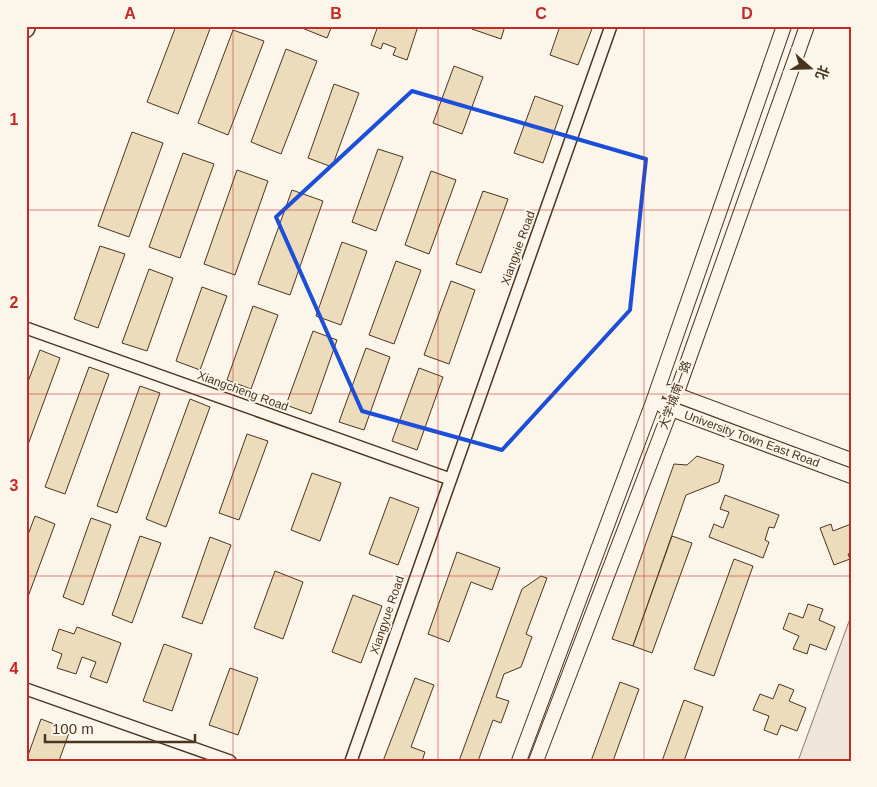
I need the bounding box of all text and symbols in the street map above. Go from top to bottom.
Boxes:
text: A [124,5,136,22]
text: B [330,5,342,22]
text: C [535,5,547,22]
text: D [741,5,753,22]
north arrow [784,42,834,92]
text: 北 [812,63,832,82]
text: 1 [10,111,19,128]
street label: Xiangxie Road [498,209,538,287]
text: 2 [10,294,19,311]
street label: 大学城南一路 [656,359,694,431]
street label: Xiangcheng Road [196,368,290,414]
street label: University Town East Road [682,408,822,470]
text: 3 [10,477,19,494]
street label: Xiangyue Road [367,574,407,656]
text: 4 [10,660,19,677]
scale bar [45,712,195,744]
text: 100 m [52,720,94,737]

